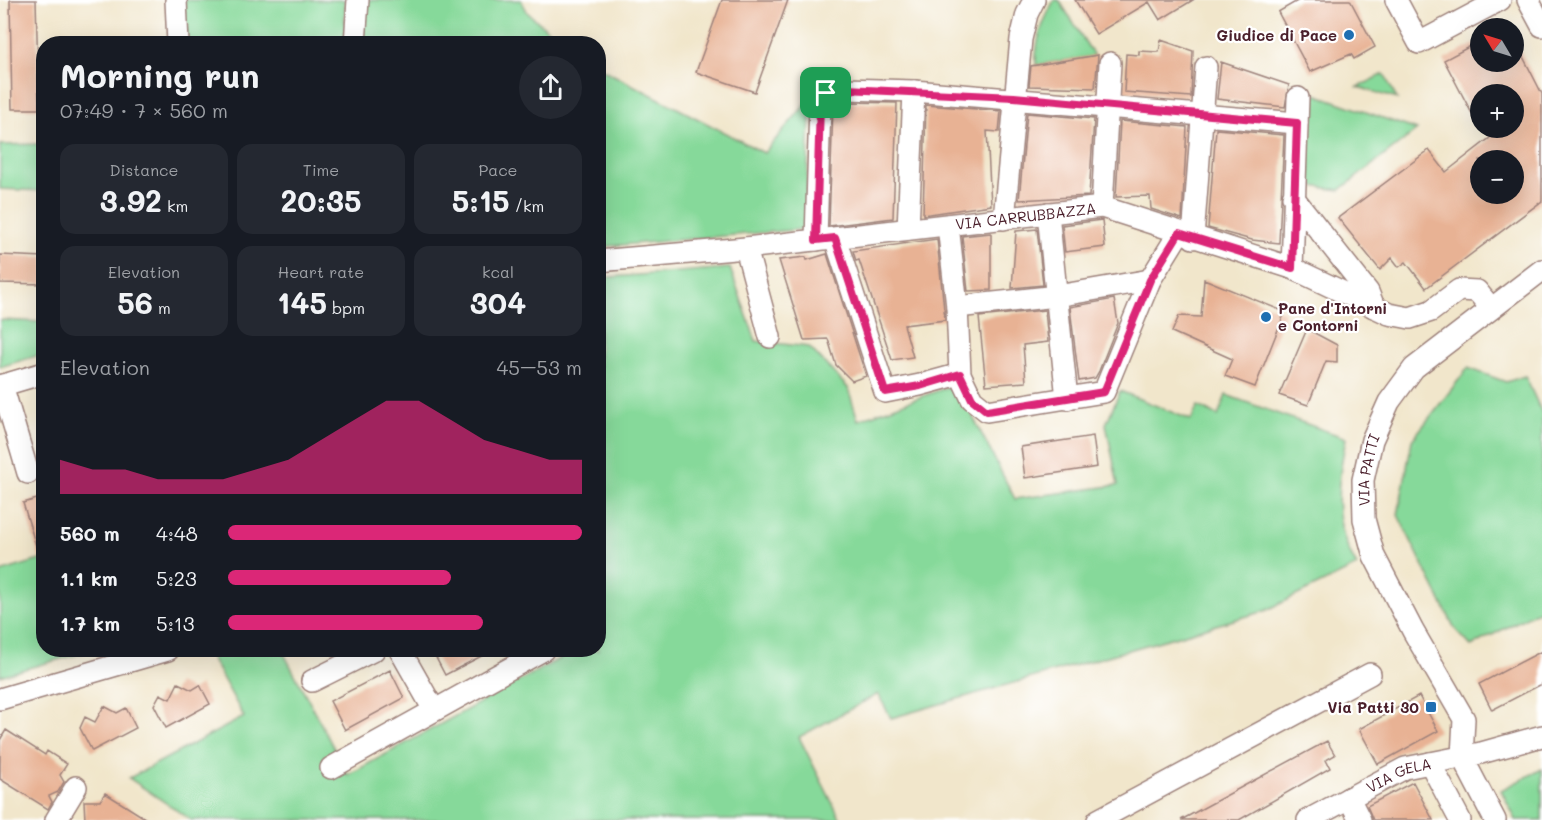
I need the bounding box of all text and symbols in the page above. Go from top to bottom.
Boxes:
north arrow [1470,18,1524,72]
map controls [1470,18,1524,204]
place label: Giudice di Pace [1217,25,1337,45]
marker: Giudice di Pace [1342,28,1356,42]
text: Morning run [60,53,260,96]
button: share [519,56,582,119]
pin [800,67,851,118]
icon: arrive [809,76,842,109]
button: + [1470,84,1524,138]
text: 07:49 · 7 × 560 m [60,97,228,123]
button: − [1470,150,1524,204]
text: Distance [110,159,178,180]
text: Time [303,159,339,180]
text: Pace [478,159,518,180]
text: 3.92 [100,180,162,220]
text: 20:35 [280,180,362,220]
text: 5:15 [452,180,510,220]
text: km [162,195,188,216]
text: /km [510,195,544,216]
street label: VIA CARRUBBAZZA [954,198,1097,234]
text: Elevation [108,261,180,282]
text: Heart rate [278,261,364,282]
text: kcal [482,261,514,282]
text: 56 [117,282,153,322]
text: 145 [277,282,327,322]
text: 304 [470,282,526,322]
text: m [153,297,171,318]
text: bpm [327,297,365,318]
place label: Pane d'Intorni e Contorni [1278,298,1387,335]
marker: Pane d'Intorni e Contorni [1259,310,1273,324]
text: Elevation [60,354,150,380]
text: 45–53 m [497,354,582,380]
street label: VIA PATTI [1353,430,1384,506]
text: 560 m [60,520,120,546]
text: 4:48 [156,520,198,546]
text: 1.1 km [60,565,118,591]
text: 5:23 [156,565,197,591]
text: 1.7 km [60,610,120,636]
text: 5:13 [156,610,195,636]
place label: Via Patti 30 [1327,697,1419,717]
marker: Via Patti 30 [1424,700,1438,714]
street label: VIA GELA [1363,753,1433,797]

